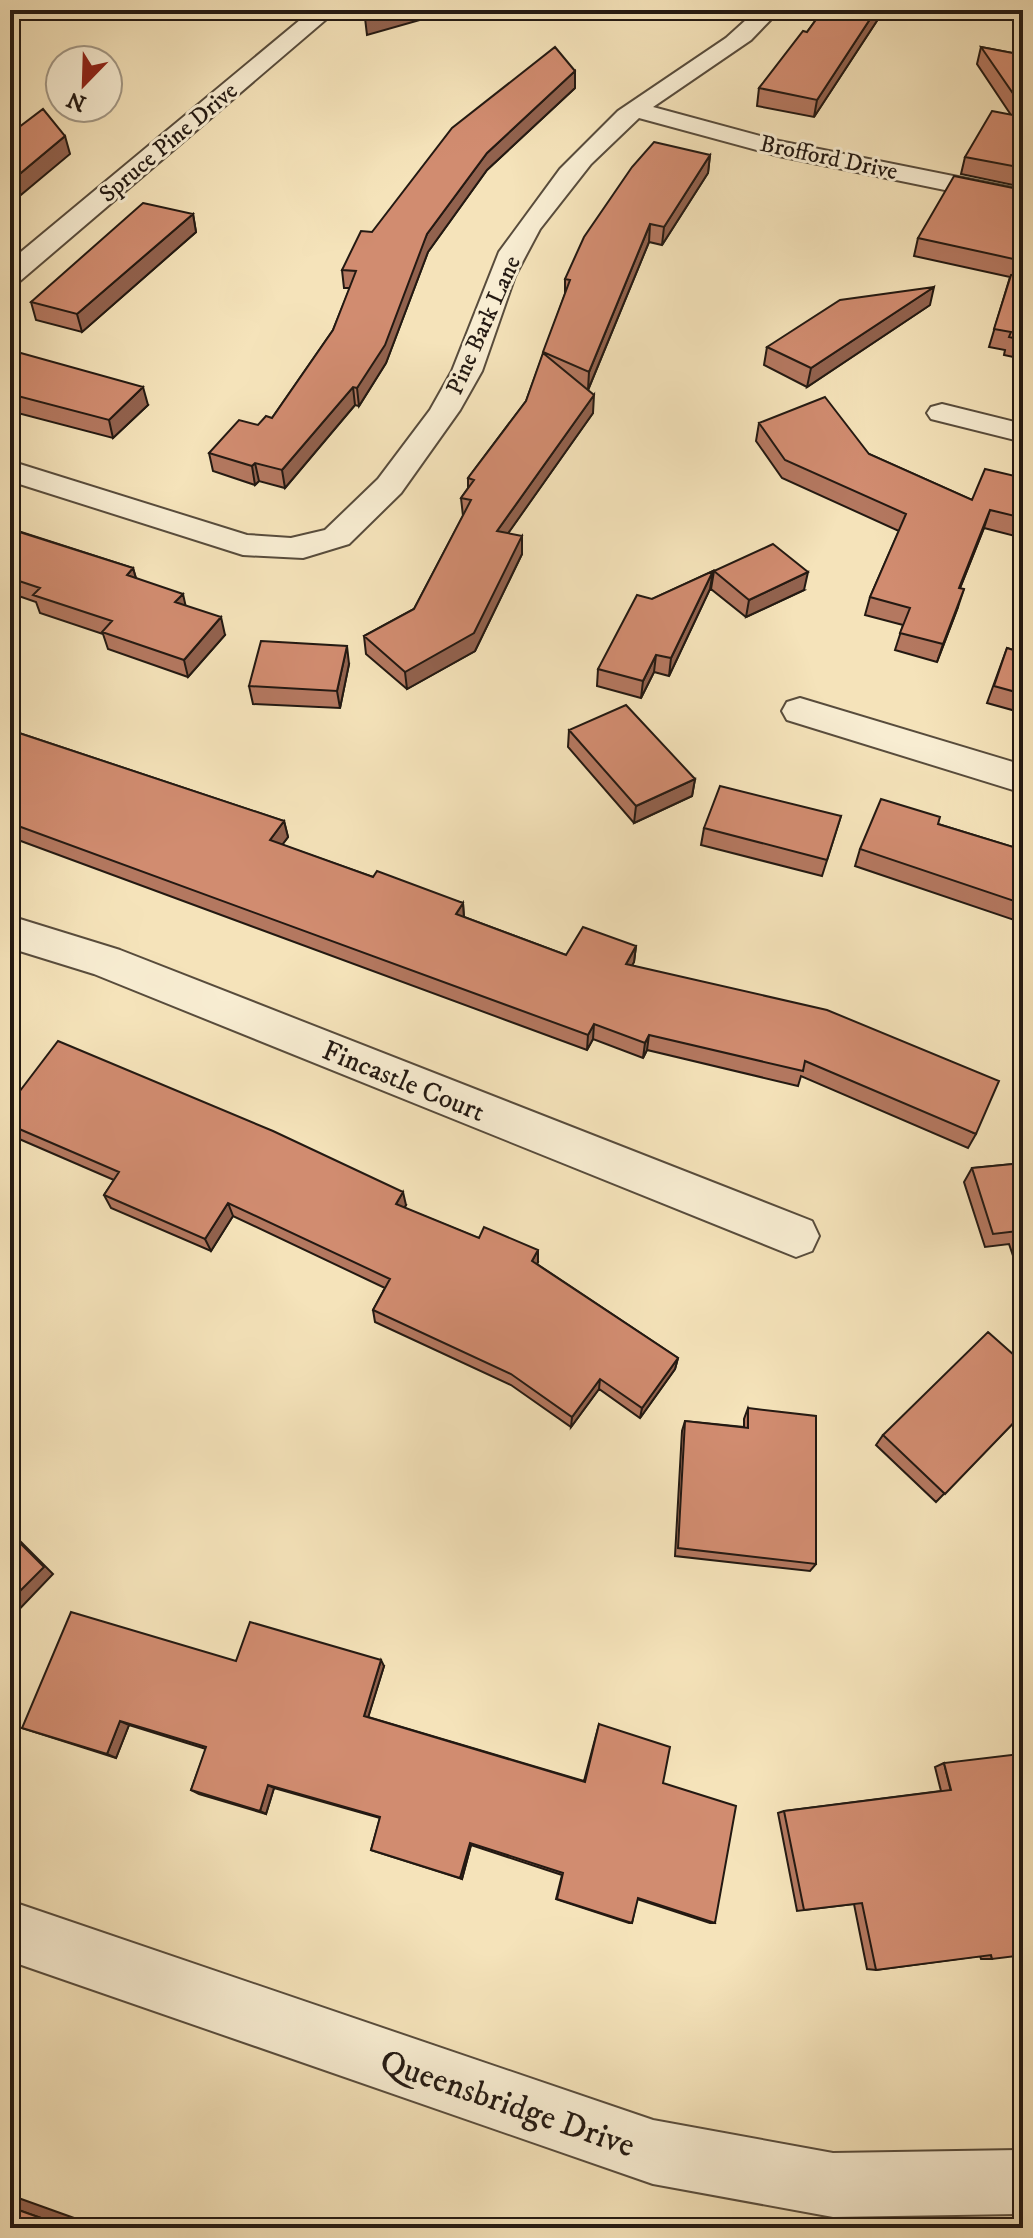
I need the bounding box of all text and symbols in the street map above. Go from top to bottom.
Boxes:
north arrow [44,44,124,124]
street label: Spruce Pine Drive [93,76,244,209]
text: N [63,85,90,117]
street label: Brofford Drive [757,129,900,187]
street label: Pine Bark Lane [440,251,528,399]
street label: Fincastle Court [317,1033,490,1130]
street label: Queensbridge Drive [374,2041,640,2167]

